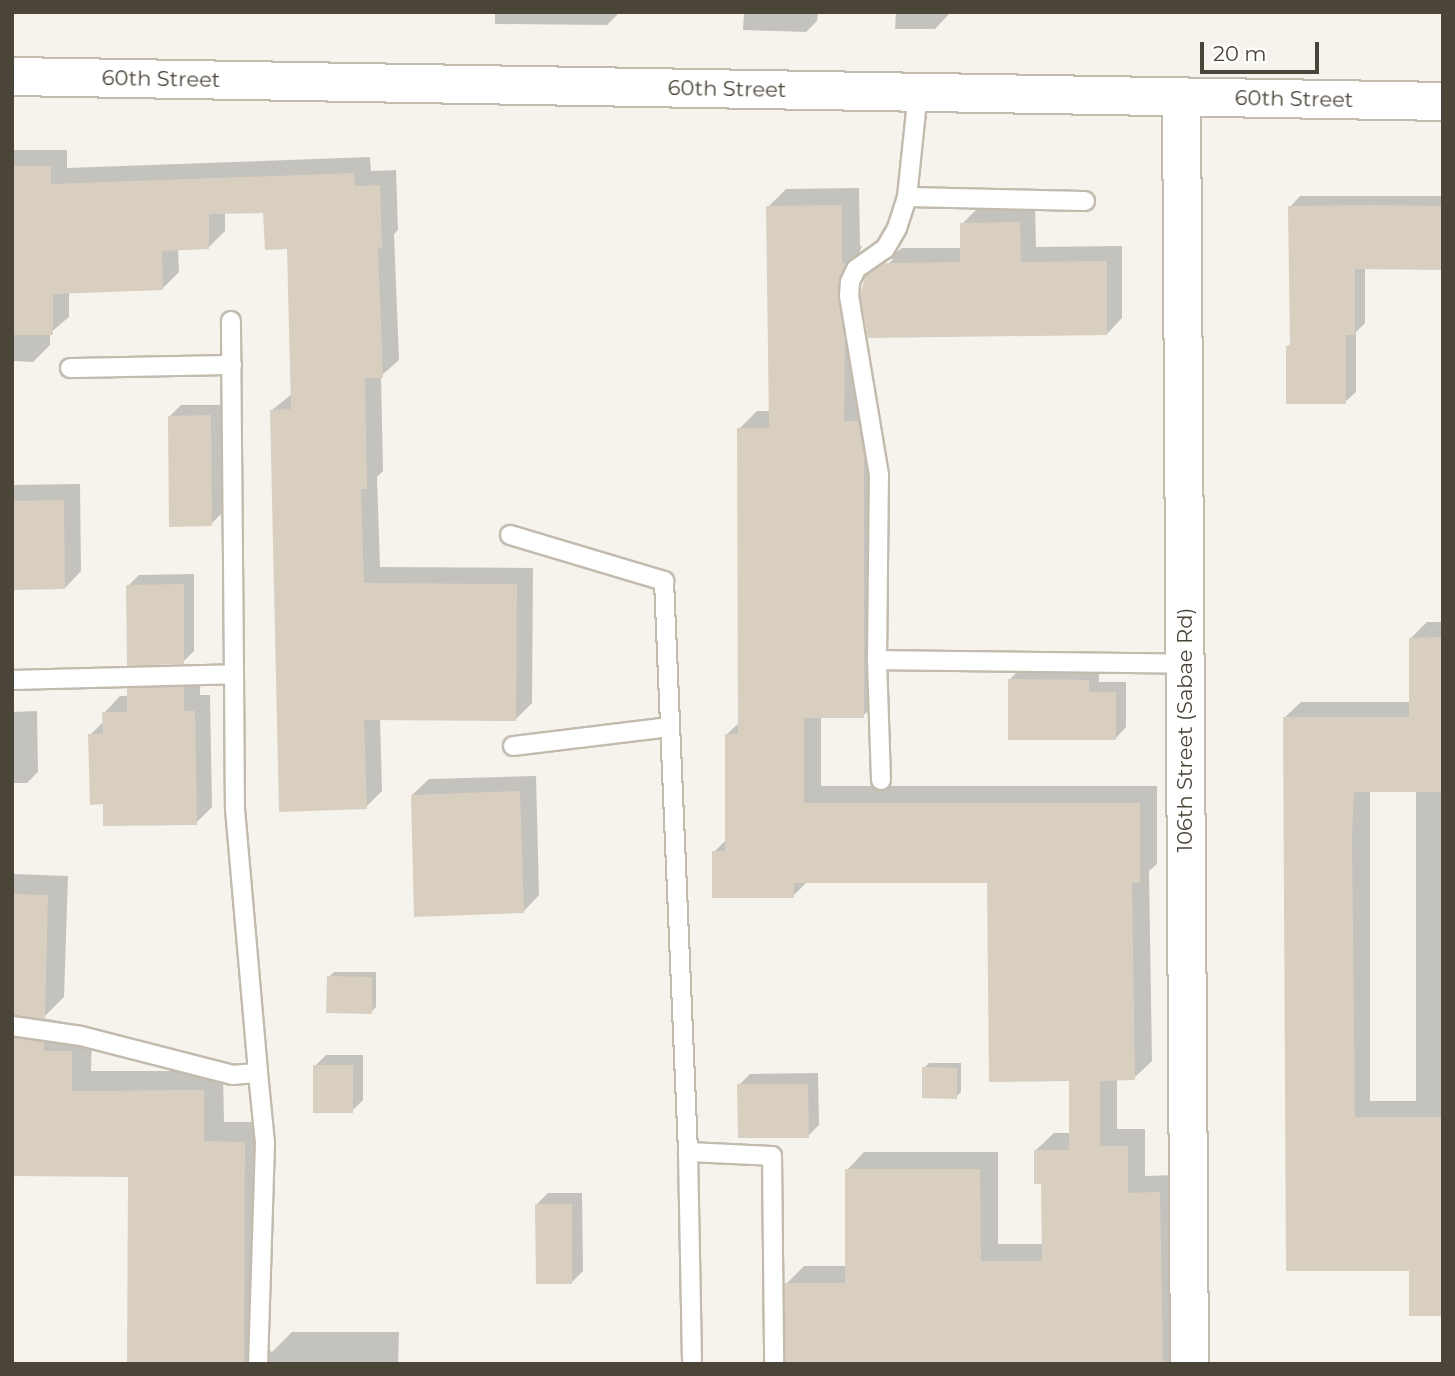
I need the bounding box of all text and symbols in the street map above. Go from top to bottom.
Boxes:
scale bar [1203,28,1322,72]
text: 20 m [1213,41,1267,66]
street label: 60th Street [101,65,221,93]
street label: 60th Street [667,75,787,103]
street label: 60th Street [1234,85,1354,113]
street label: 106th Street (Sabae Rd) [1172,608,1198,852]

